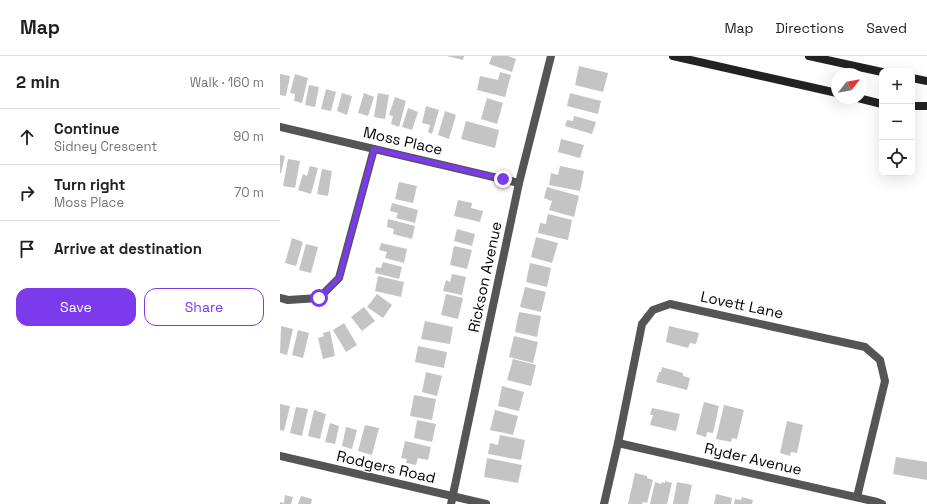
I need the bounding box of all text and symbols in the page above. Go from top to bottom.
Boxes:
text: Map [20,15,60,40]
text: Map [724,19,754,37]
text: Directions [776,19,844,37]
text: Saved [866,19,907,37]
north arrow [831,68,867,104]
map controls [879,68,915,176]
button: + [879,68,915,104]
text: 2 min [16,71,60,93]
text: Walk · 160 m [190,74,264,91]
button: − [879,104,915,140]
text: Continue [54,119,120,138]
street label: Moss Place [362,122,445,159]
icon: ahead [16,126,38,148]
text: 90 m [233,128,264,145]
text: Sidney Crescent [54,138,157,155]
button: locate [879,140,915,176]
route end [494,170,512,188]
text: Turn right [54,175,125,194]
icon: right [16,182,38,204]
text: 70 m [234,184,264,201]
text: Moss Place [54,194,124,211]
street label: Rickson Avenue [463,220,506,334]
icon: arrive [16,238,38,260]
text: Arrive at destination [54,239,202,258]
street label: Lovett Lane [699,286,785,323]
button: Save [16,288,136,326]
button: Share [144,288,264,326]
route start [310,289,328,307]
street label: Ryder Avenue [703,438,804,479]
street label: Rodgers Road [335,446,437,487]

